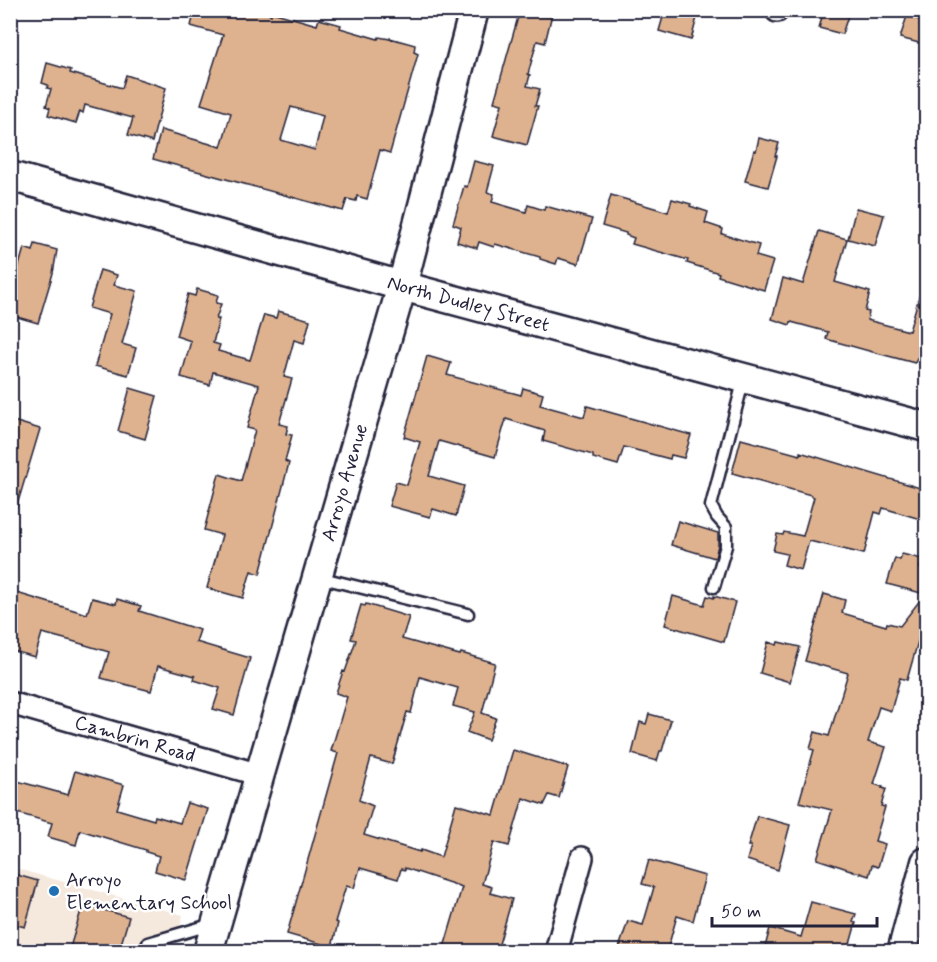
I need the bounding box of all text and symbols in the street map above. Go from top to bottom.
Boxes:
street label: North Dudley Street [384,269,553,339]
street label: Arroyo Avenue [315,421,375,544]
street label: Cambrin Road [71,709,198,769]
place label: Arroyo Elementary School [66,867,232,917]
marker: Arroyo Elementary School [47,884,61,898]
scale bar [712,890,877,928]
text: 50 m [721,900,761,924]

